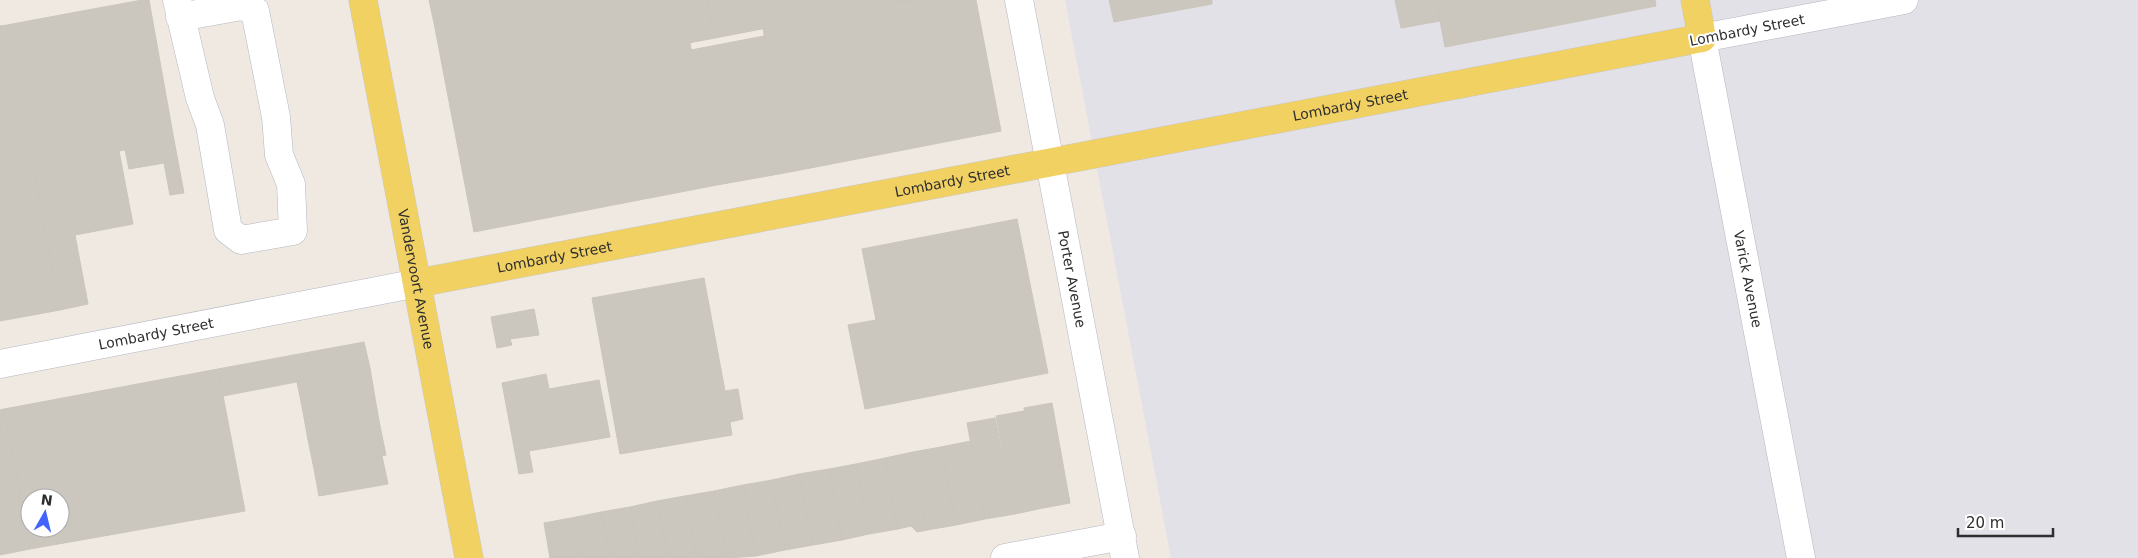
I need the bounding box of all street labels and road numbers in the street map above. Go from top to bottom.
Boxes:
street label: Lombardy Street [1688,11,1806,49]
street label: Lombardy Street [1291,86,1410,124]
street label: Lombardy Street [893,162,1012,200]
street label: Vandervoort Avenue [395,208,437,350]
street label: Porter Avenue [1055,229,1089,329]
street label: Varick Avenue [1731,229,1765,329]
street label: Lombardy Street [496,238,614,276]
street label: Lombardy Street [97,315,216,353]

